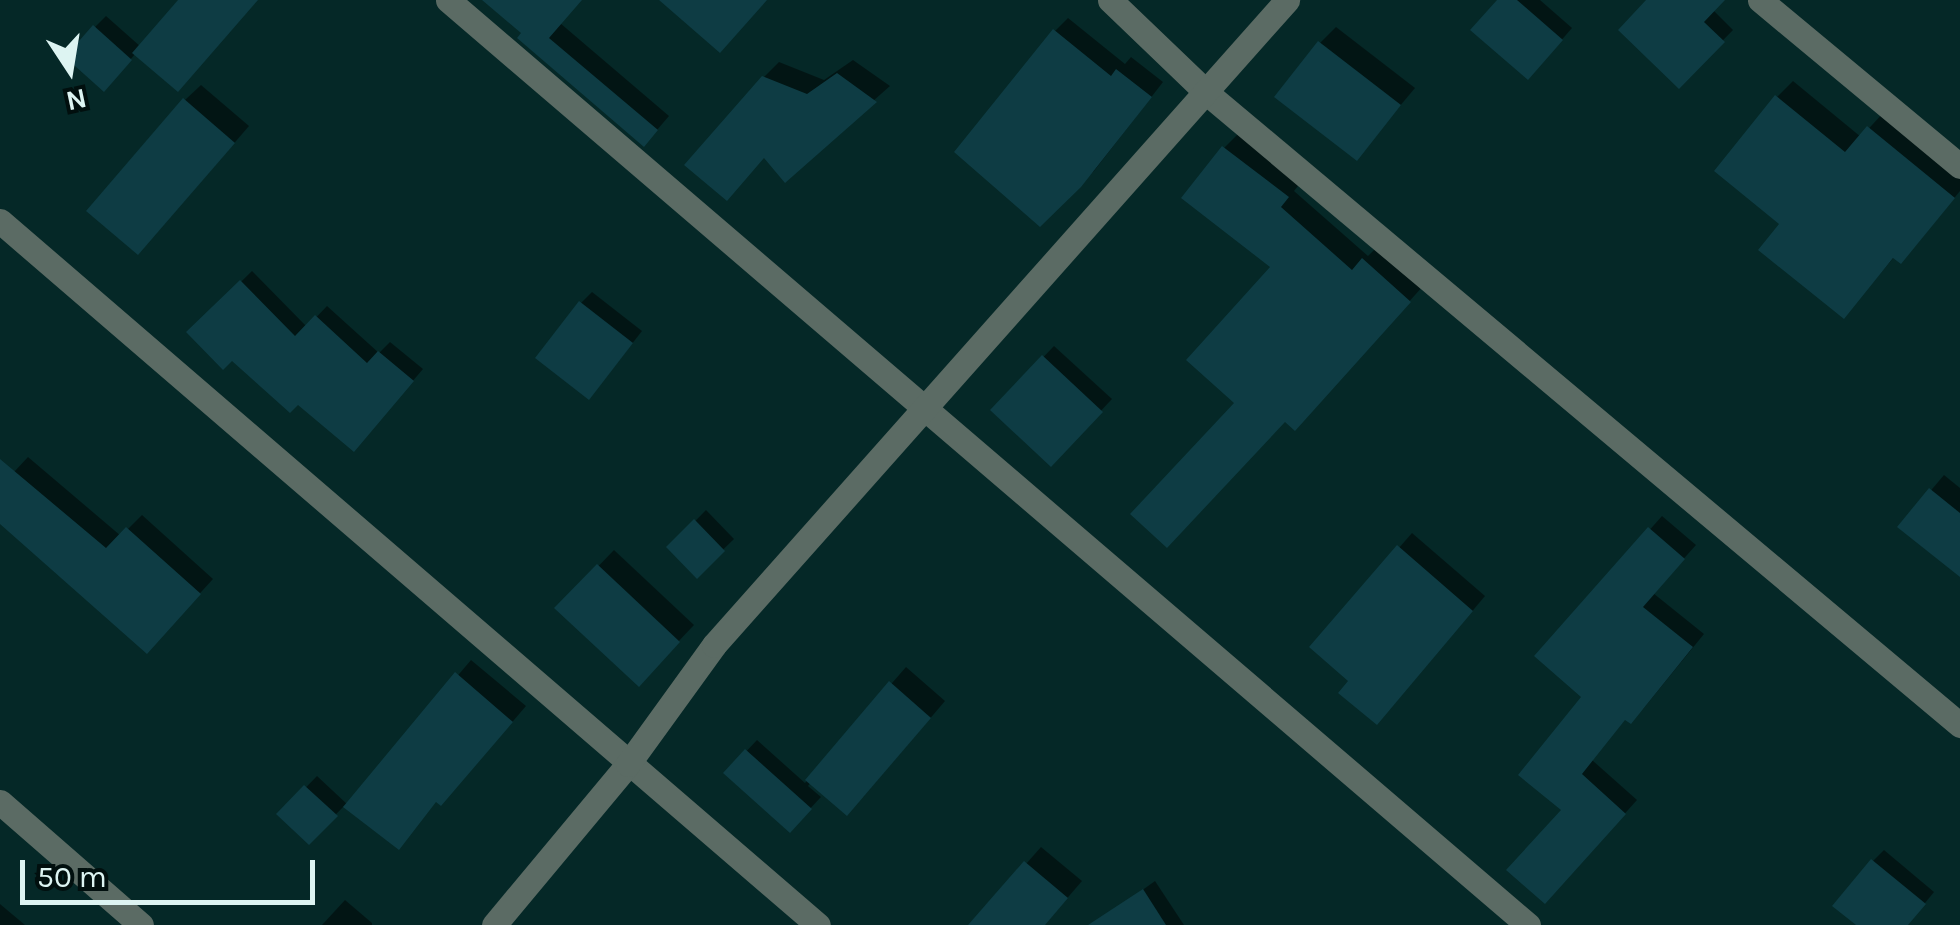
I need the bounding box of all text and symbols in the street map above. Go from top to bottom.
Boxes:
north arrow [20,20,120,120]
text: N [63,82,90,118]
scale bar [25,840,320,902]
text: 50 m [37,859,107,895]

